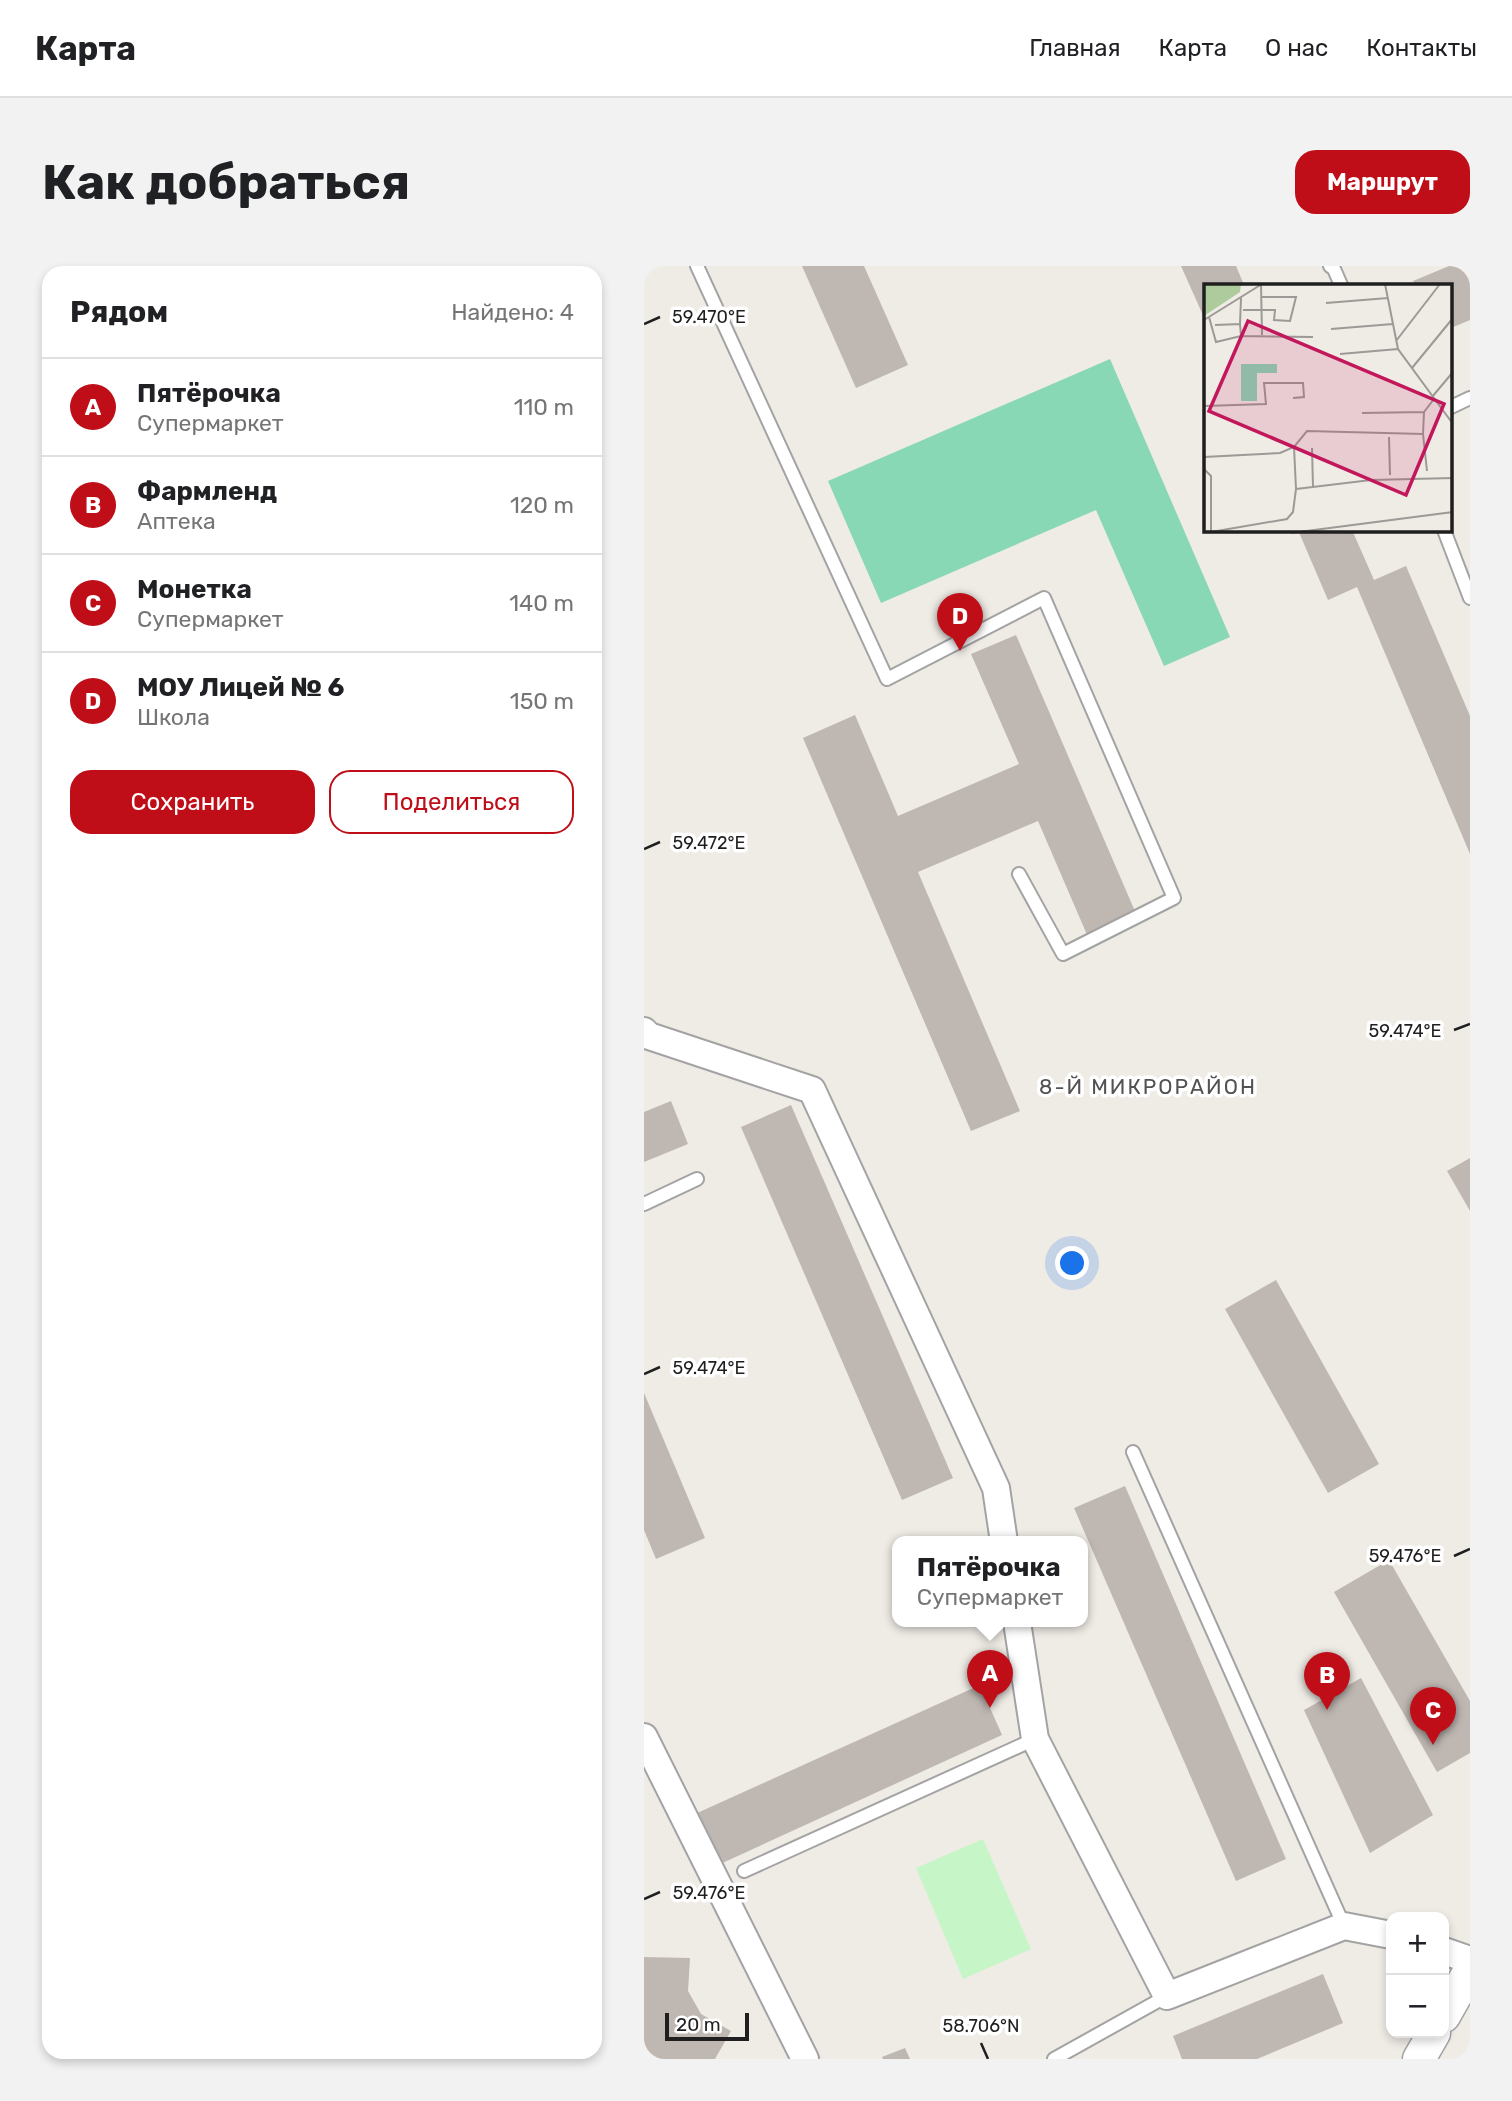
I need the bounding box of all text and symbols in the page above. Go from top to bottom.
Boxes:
text: Карта [35,29,136,68]
text: Главная [1029,34,1121,62]
text: Карта [1159,34,1227,62]
text: О нас [1265,34,1328,62]
text: Контакты [1366,34,1477,62]
button: Маршрут [1295,150,1470,214]
text: Как добраться [42,153,410,211]
inset map [1204,284,1452,532]
text: Рядом [70,294,168,330]
text: Найдено: 4 [451,298,574,326]
text: 59.470°E [672,306,746,328]
text: Пятёрочка [137,378,281,409]
text: A [85,393,101,421]
text: 110 m [514,393,574,421]
text: Супермаркет [137,409,284,437]
text: Фармленд [137,476,277,507]
text: B [85,491,101,519]
text: 120 m [510,491,574,519]
text: Аптека [137,507,216,535]
text: Монетка [137,574,252,605]
text: C [85,589,101,617]
text: 140 m [509,589,574,617]
pin: D [937,593,983,651]
text: Супермаркет [137,605,284,633]
text: МОУ Лицей № 6 [137,672,344,703]
text: D [85,687,101,715]
text: 150 m [510,687,574,715]
text: Школа [137,703,210,731]
button: Сохранить [70,770,315,834]
button: Поделиться [329,770,574,834]
text: 59.472°E [672,832,746,854]
text: 59.474°E [1368,1020,1442,1042]
district label: 8-Й МИКРОРАЙОН [1039,1074,1257,1099]
your location [1055,1246,1089,1280]
text: 59.474°E [672,1357,746,1379]
popup [892,1536,1088,1627]
text: 59.476°E [1369,1545,1441,1567]
text: Пятёрочка [917,1552,1061,1583]
text: Супермаркет [917,1583,1063,1611]
pin: A [967,1650,1013,1708]
pin: B [1304,1652,1350,1710]
pin: C [1410,1687,1456,1745]
text: 59.476°E [673,1882,745,1904]
map controls [1386,1912,1449,2038]
button: + [1386,1912,1449,1975]
button: − [1386,1975,1449,2038]
scale bar [665,2010,749,2042]
text: 20 m [676,2013,721,2036]
text: 58.706°N [943,2015,1019,2037]

